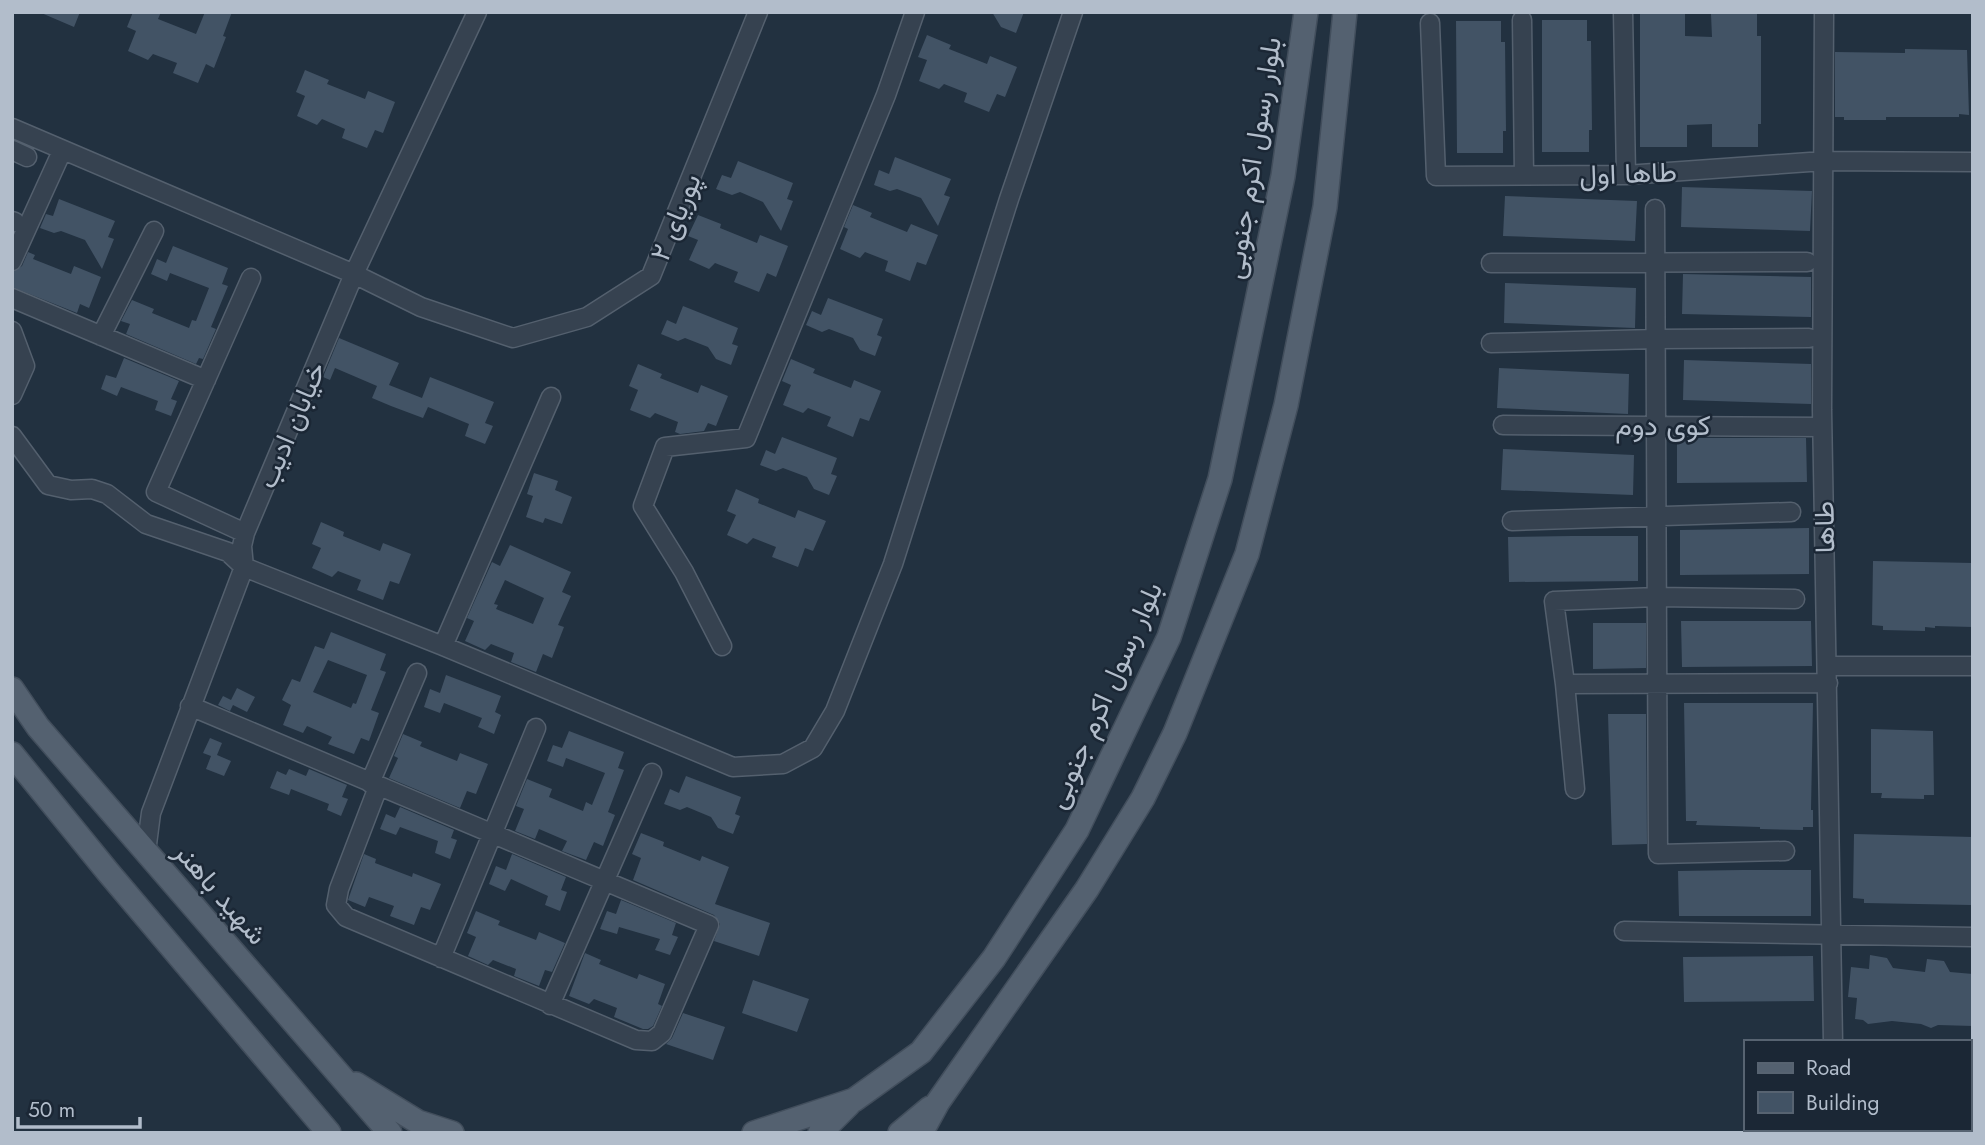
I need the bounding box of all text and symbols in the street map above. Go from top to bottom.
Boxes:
street label: بلوار رسول اکرم جنوبی [1213,34,1292,282]
street label: طاها اول [1579,151,1678,196]
street label: پوریای ۲ [639,167,712,267]
street label: خیابان ادیب [246,356,336,495]
street label: کوی دوم [1615,405,1711,446]
street label: طاها [1804,500,1845,554]
street label: بلوار رسول اکرم جنوبی [1036,575,1173,815]
street label: شهید باهنر [164,832,277,954]
legend [1744,1040,1971,1131]
text: Road [1806,1053,1851,1083]
scale bar [18,1086,140,1130]
text: Building [1806,1088,1879,1118]
text: 50 m [28,1095,75,1125]

